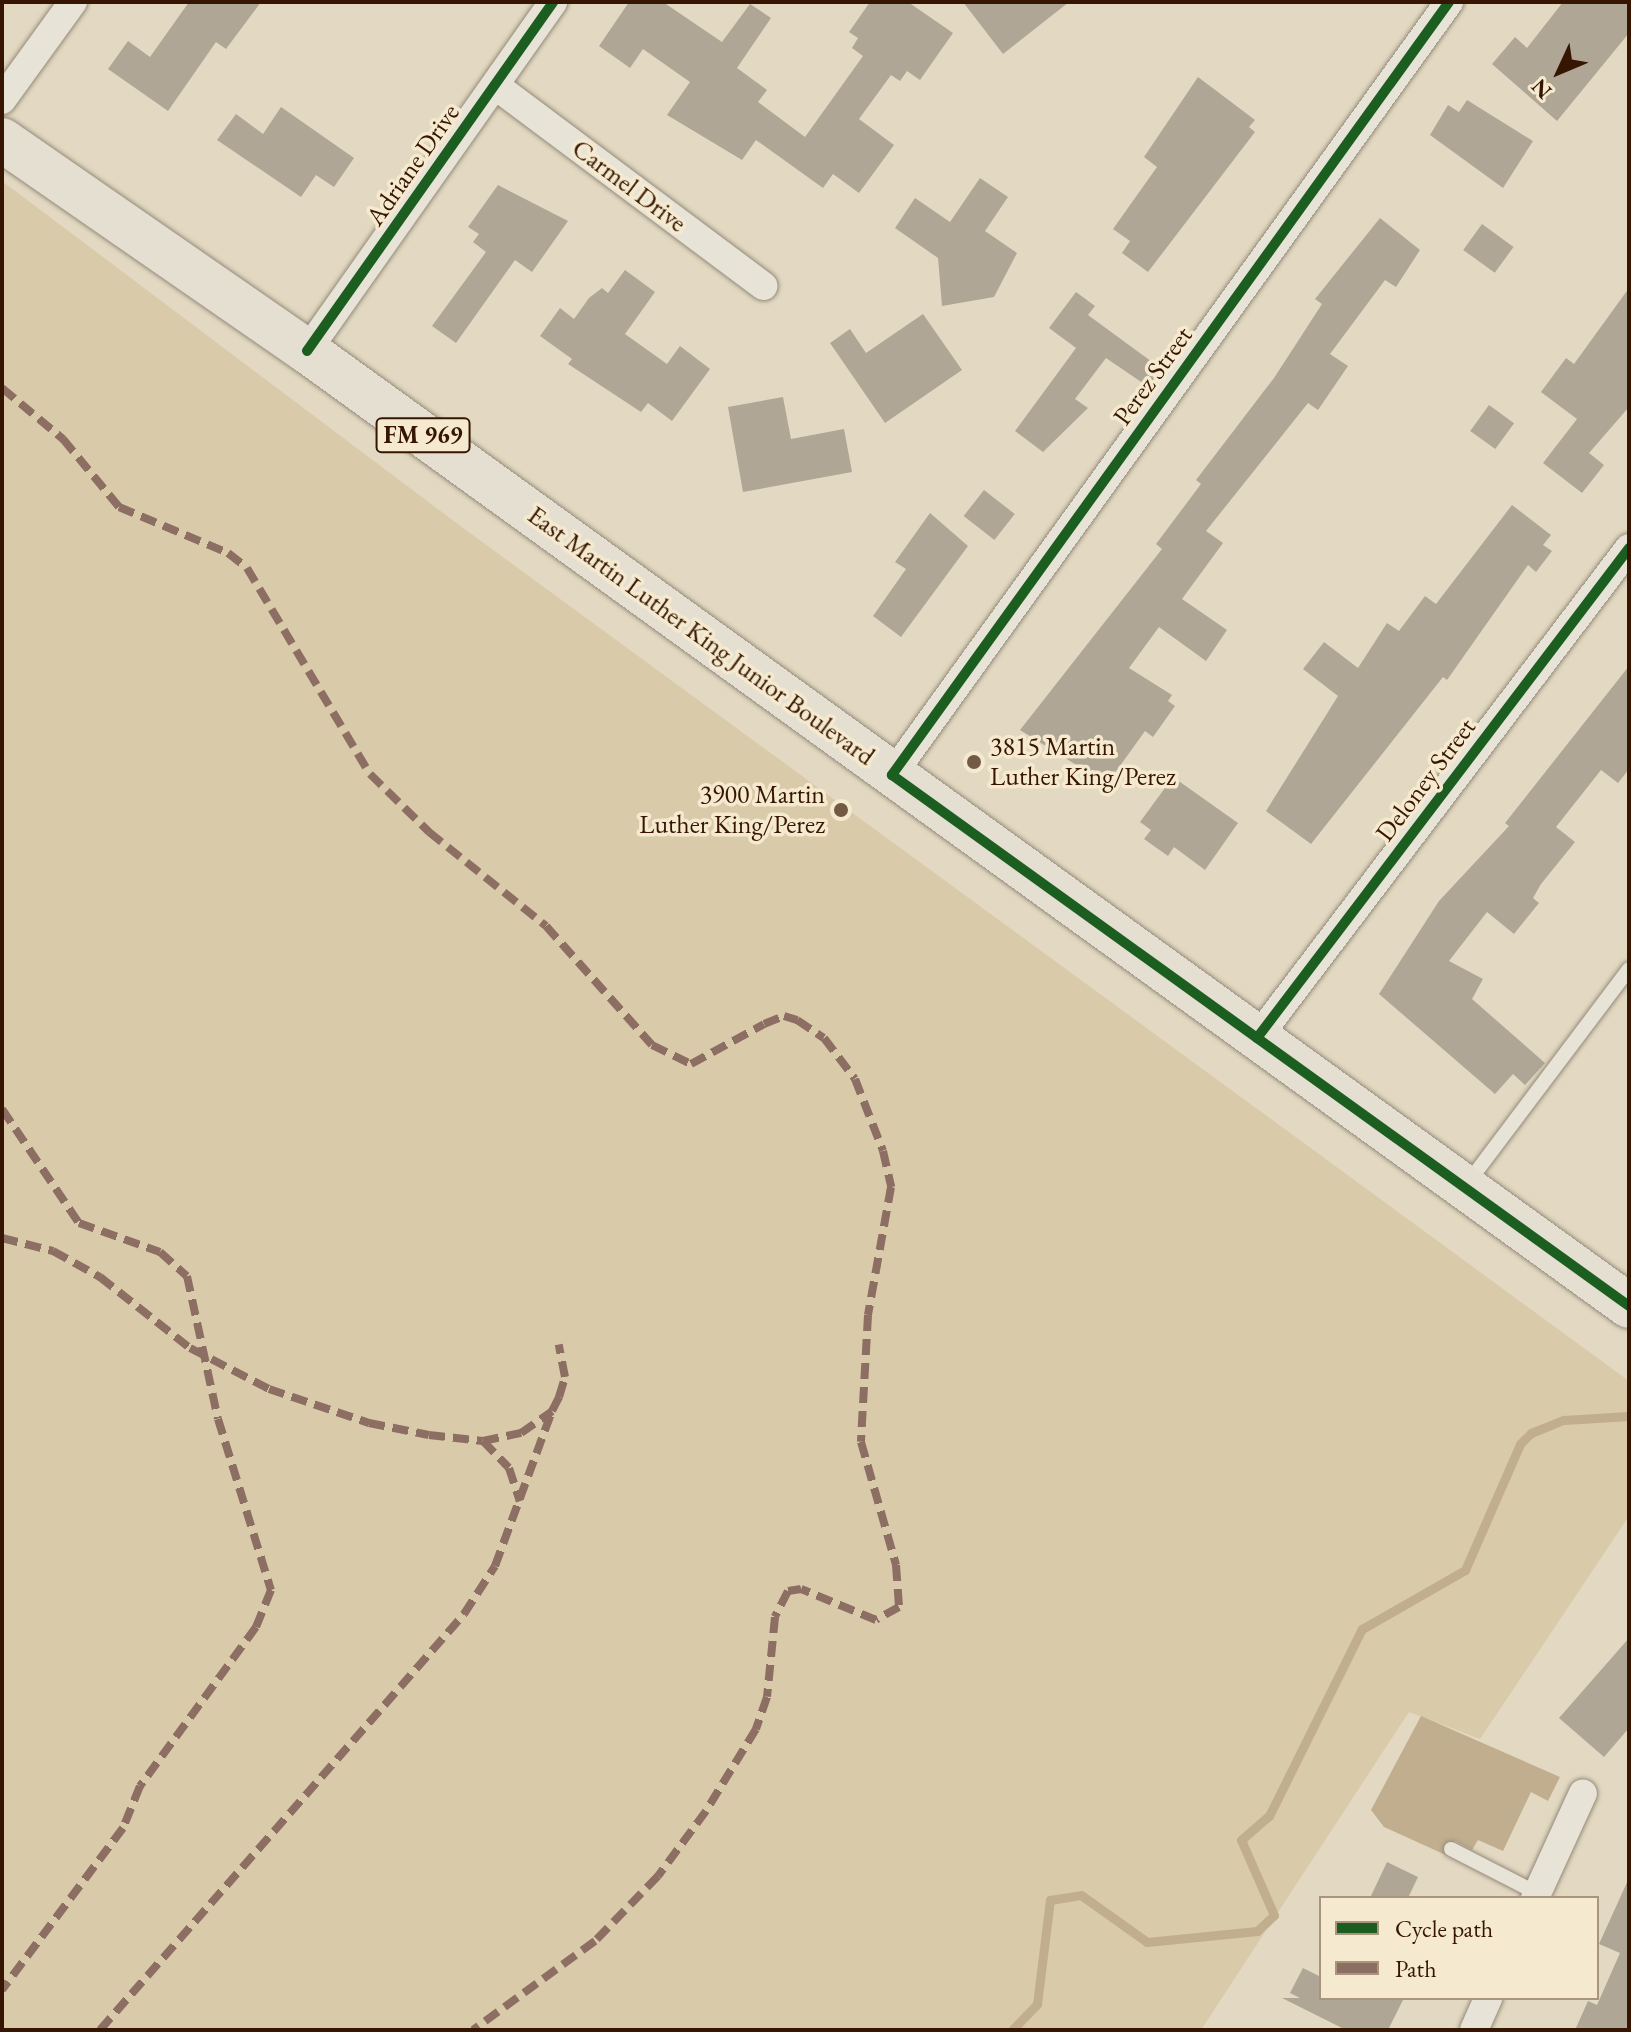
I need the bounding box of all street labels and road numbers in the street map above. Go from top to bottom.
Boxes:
street label: Adriane Drive [360,98,466,232]
street label: Carmel Drive [566,133,692,239]
street label: Perez Street [1107,321,1199,431]
road number: FM 969 [375,415,471,455]
street label: East Martin Luther King Junior Boulevard [521,500,881,772]
street label: Deloney Street [1369,712,1483,848]

